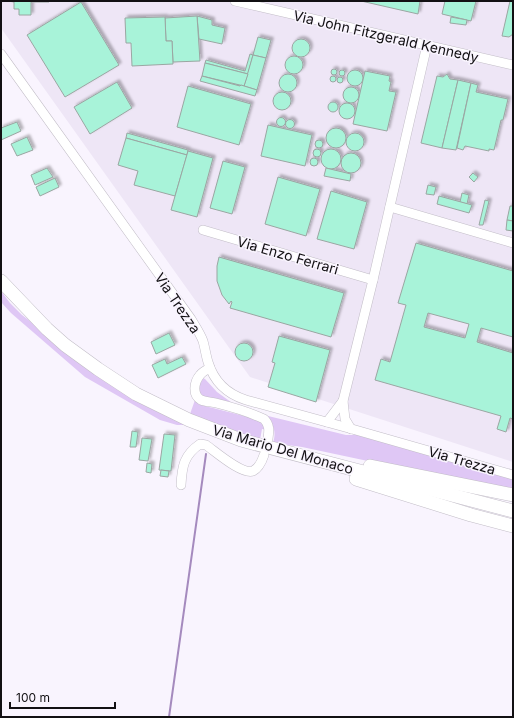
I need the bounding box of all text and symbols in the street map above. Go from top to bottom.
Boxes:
street label: Via John Fitzgerald Kennedy [292,6,480,66]
street label: Via Enzo Ferrari [235,232,341,278]
street label: Via Trezza [152,269,204,337]
street label: Via Mario Del Monaco [211,421,355,477]
street label: Via Trezza [426,442,498,478]
scale bar [10,684,115,710]
text: 100 m [16,690,50,705]

